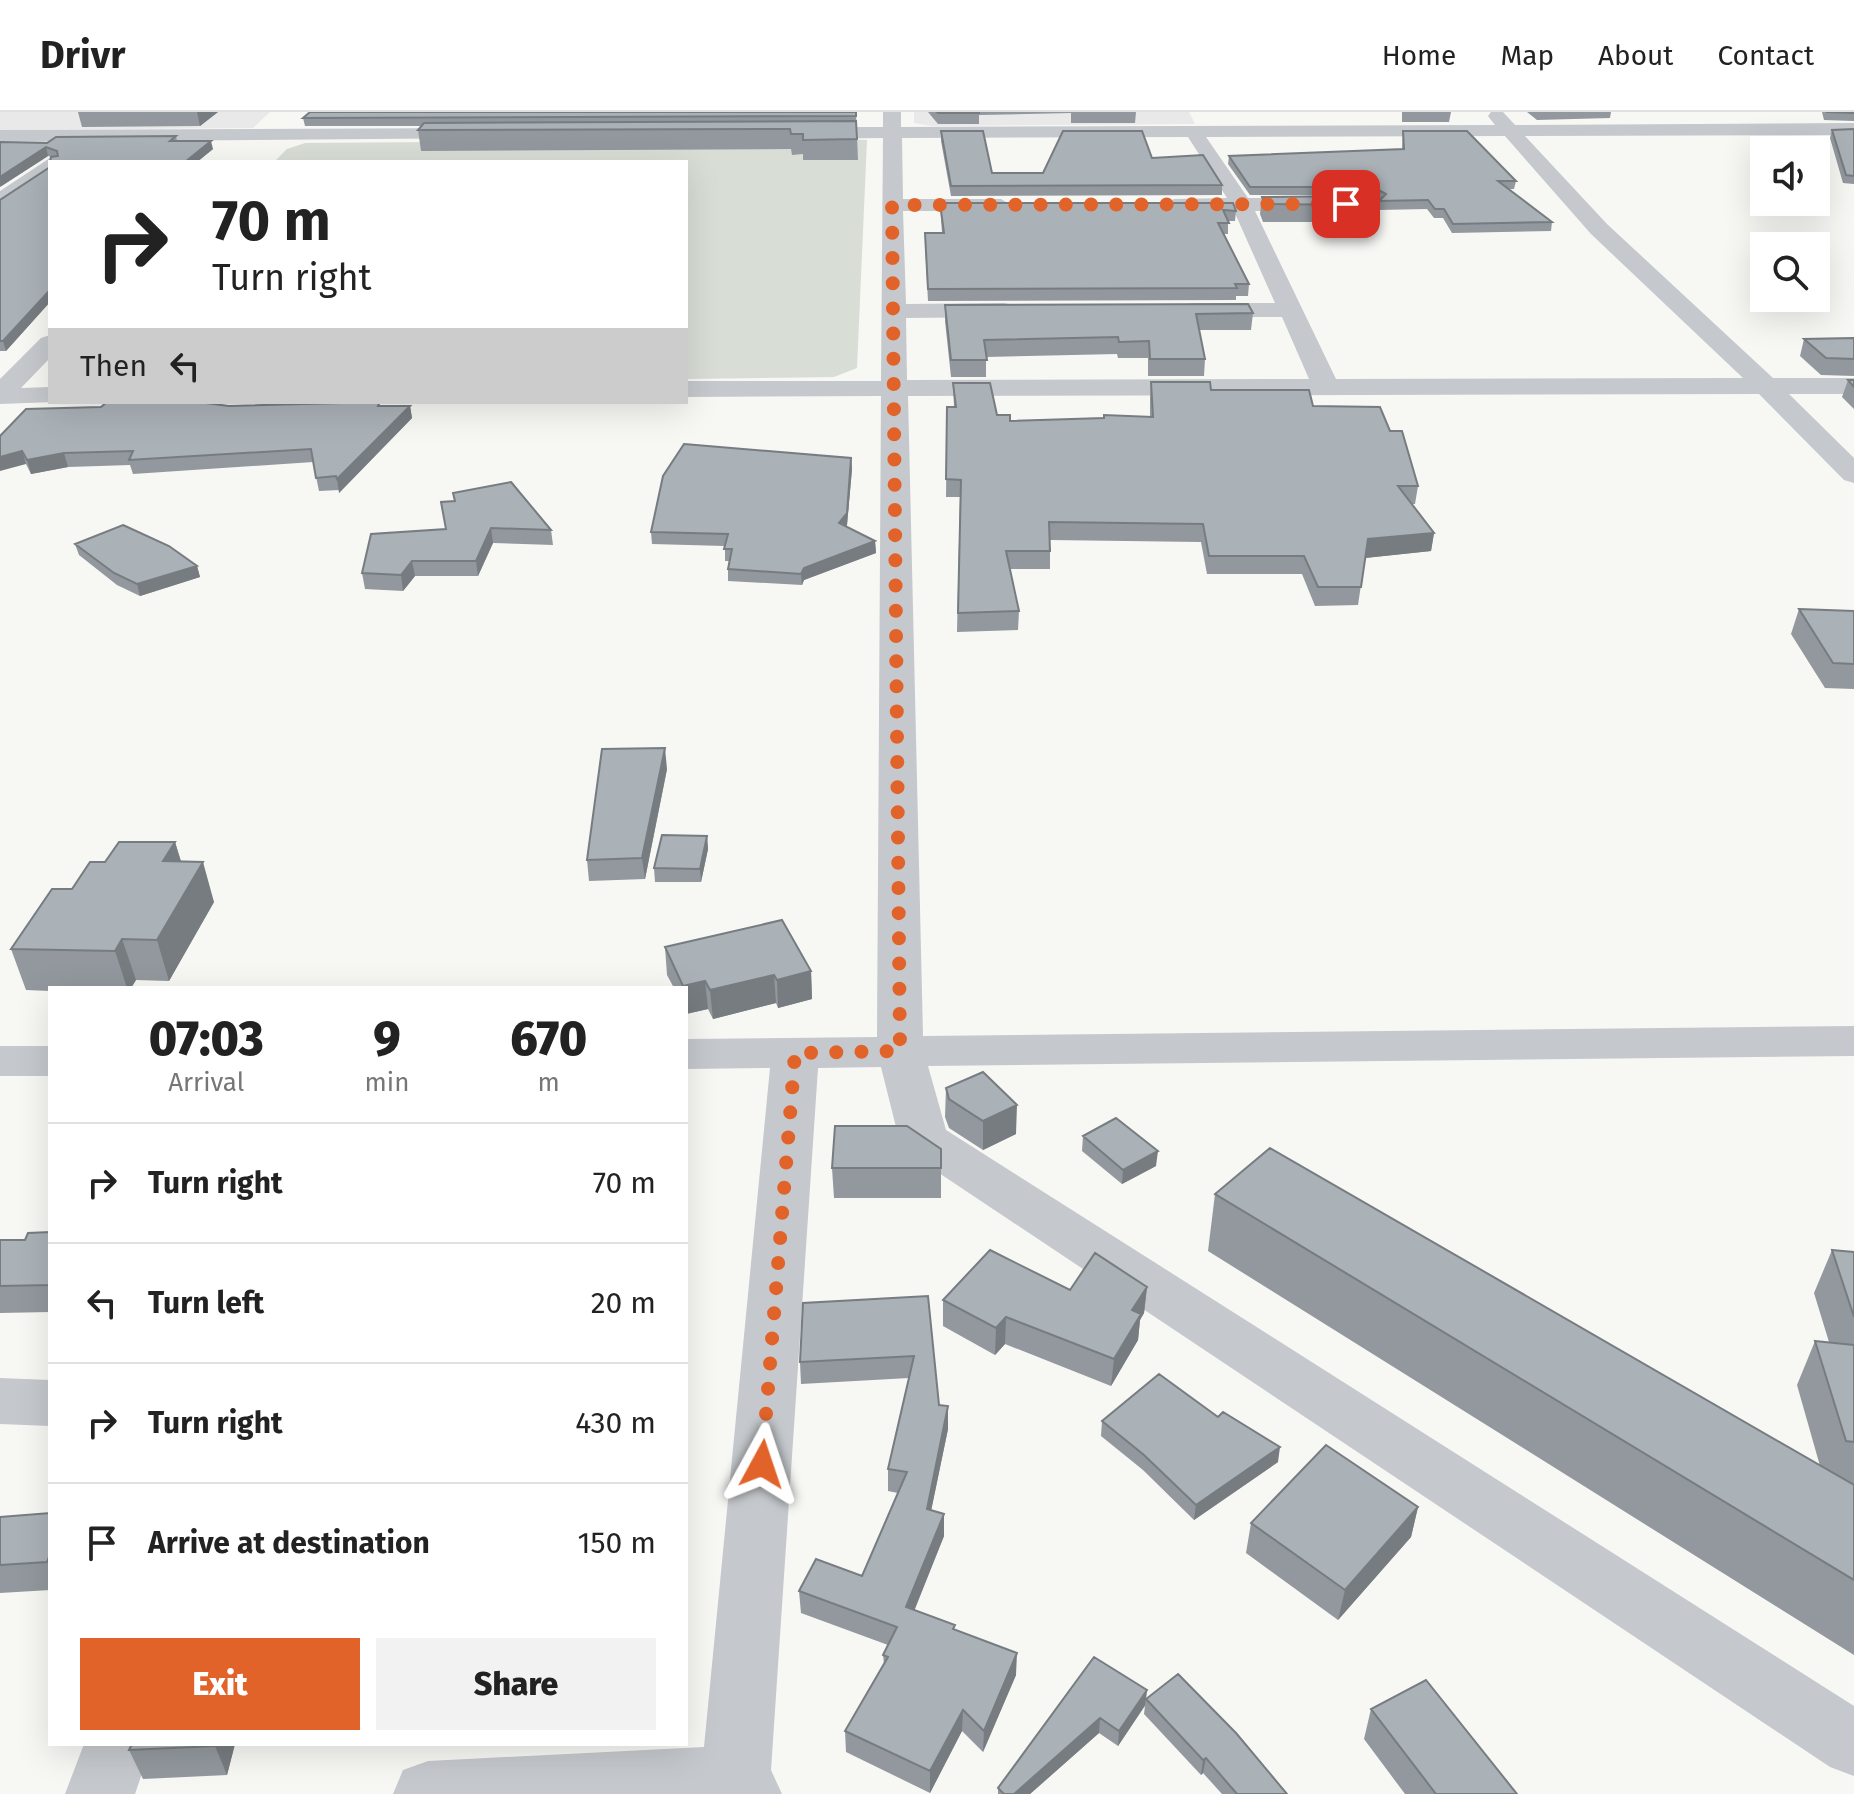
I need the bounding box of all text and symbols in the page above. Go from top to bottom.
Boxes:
text: Drivr [40,32,125,78]
text: Home [1382,39,1456,72]
text: Map [1500,39,1554,72]
text: About [1598,39,1673,72]
text: Contact [1717,39,1814,72]
map controls [1750,136,1830,312]
button: sound [1750,136,1830,216]
pin [1312,170,1380,238]
icon: arrive [1324,182,1368,226]
text: 70 m [212,188,331,255]
icon: right [80,192,184,296]
button: search [1750,232,1830,312]
text: Turn right [212,256,372,300]
icon: left [163,344,207,388]
text: Then [80,348,147,384]
text: 07:03 [149,1010,264,1068]
text: 9 [373,1010,401,1068]
text: 670 [510,1010,587,1068]
text: Arrival [168,1067,244,1098]
text: min [365,1067,409,1098]
text: m [538,1067,560,1098]
icon: right [80,1161,124,1205]
text: Turn right [148,1165,283,1201]
text: 70 m [593,1165,656,1201]
icon: left [80,1281,124,1325]
text: Turn left [148,1285,264,1321]
text: 20 m [591,1285,656,1321]
icon: right [80,1401,124,1445]
text: Turn right [148,1405,283,1441]
text: 430 m [575,1405,656,1441]
position arrow [720,1422,804,1506]
icon: arrive [80,1521,124,1565]
text: Arrive at destination [148,1525,430,1561]
text: 150 m [578,1525,656,1561]
button: Exit [80,1638,360,1730]
button: Share [376,1638,656,1730]

